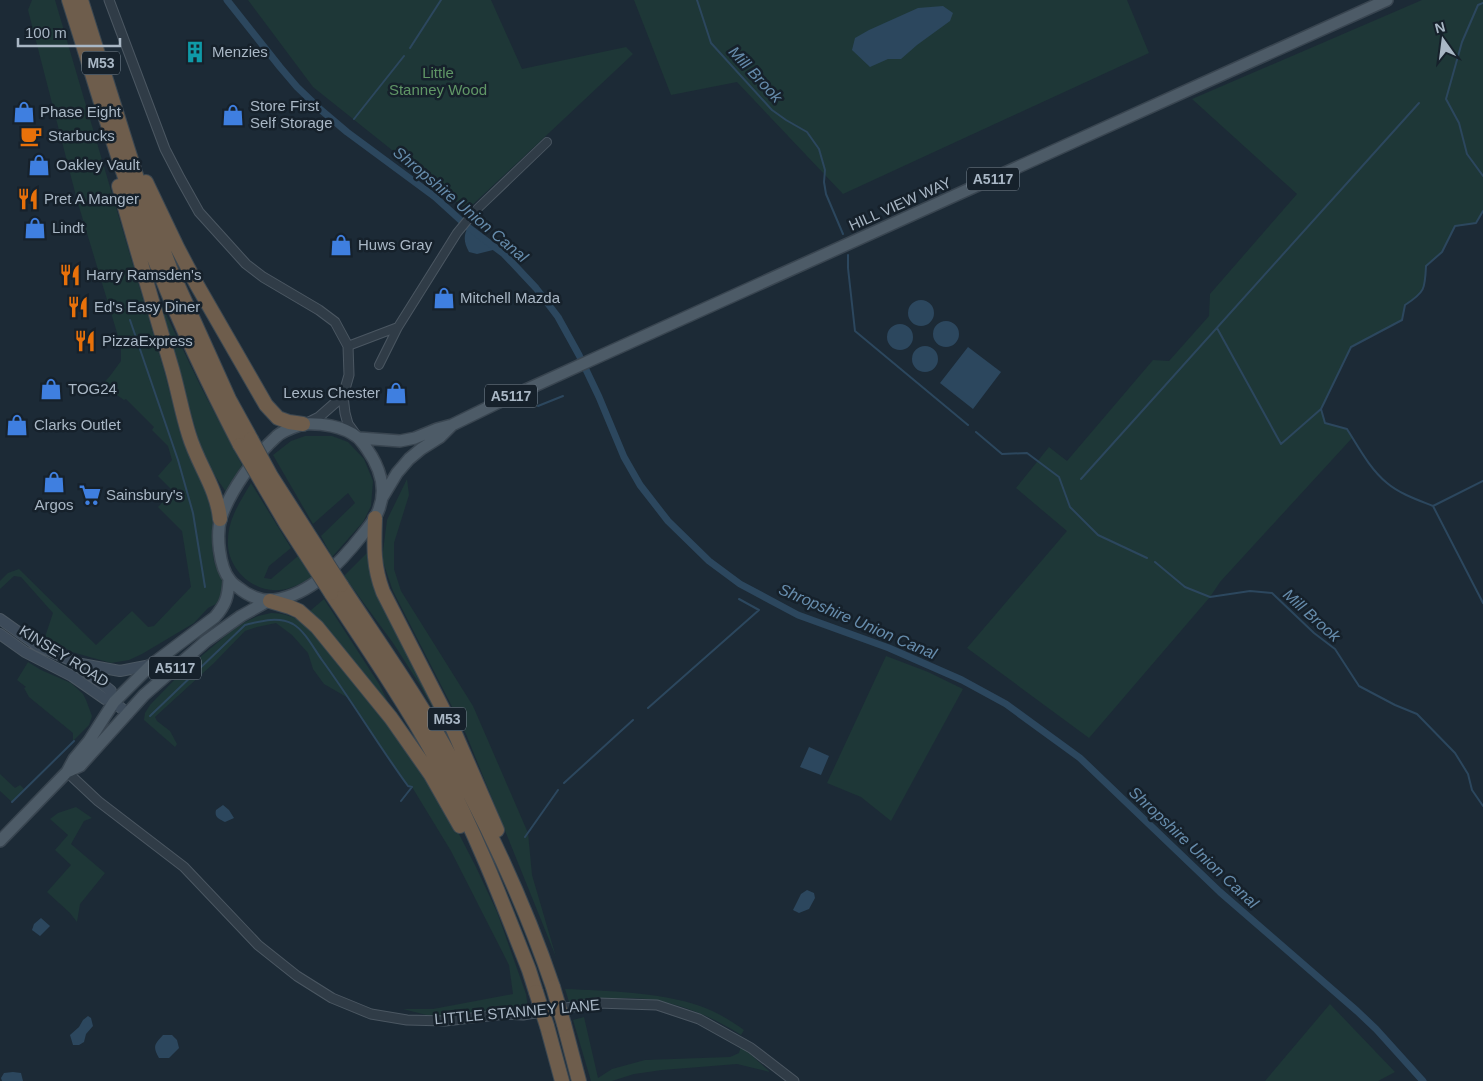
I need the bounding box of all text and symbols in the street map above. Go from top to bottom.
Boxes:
scale bar [18,15,120,47]
north arrow [1418,15,1468,65]
text: N [1433,18,1447,36]
text: 100 m [25,24,67,41]
building icon: Menzies [182,39,208,65]
place label: Menzies [212,43,268,60]
water label: Mill Brook [725,43,786,107]
road number: M53 [82,52,120,74]
park label: Little Stanney Wood [389,64,487,98]
place label: Store First Self Storage [250,97,333,131]
shop icon: Phase Eight [11,99,37,125]
shop icon: Store First Self Storage [220,102,246,128]
place label: Phase Eight [40,103,122,120]
cafe icon: Starbucks [18,123,44,149]
place label: Starbucks [48,127,115,144]
water label: Shropshire Union Canal [390,143,532,266]
shop icon: Oakley Vault [26,152,52,178]
place label: Oakley Vault [56,156,141,173]
road number: A5117 [967,168,1019,190]
street label: HILL VIEW WAY [846,173,954,234]
restaurant icon: Pret A Manger [15,186,41,212]
place label: Pret A Manger [44,190,139,207]
shop icon: Lindt [22,215,48,241]
place label: Lindt [52,219,85,236]
shop icon: Huws Gray [328,232,354,258]
place label: Huws Gray [358,236,433,253]
restaurant icon: Harry Ramsden's [57,262,83,288]
place label: Harry Ramsden's [86,266,201,283]
shop icon: Mitchell Mazda [431,285,457,311]
place label: Mitchell Mazda [460,289,561,306]
restaurant icon: Ed's Easy Diner [65,294,91,320]
place label: Ed's Easy Diner [94,298,200,315]
restaurant icon: PizzaExpress [72,328,98,354]
place label: PizzaExpress [102,332,193,349]
shop icon: TOG24 [38,376,64,402]
place label: TOG24 [68,380,117,397]
shop icon: Lexus Chester [383,380,409,406]
place label: Lexus Chester [283,384,380,401]
road number: A5117 [485,384,537,408]
shop icon: Clarks Outlet [4,412,30,438]
place label: Clarks Outlet [34,416,122,433]
shop icon: Argos [41,469,67,495]
supermarket icon: Sainsbury's [77,482,103,508]
place label: Sainsbury's [106,486,183,503]
place label: Argos [34,496,74,513]
water label: Shropshire Union Canal [776,580,940,663]
water label: Mill Brook [1280,586,1344,646]
street label: KINSEY ROAD [16,621,112,690]
road number: A5117 [149,656,201,680]
road number: M53 [428,708,466,731]
water label: Shropshire Union Canal [1126,783,1262,912]
street label: LITTLE STANNEY LANE [433,996,600,1027]

